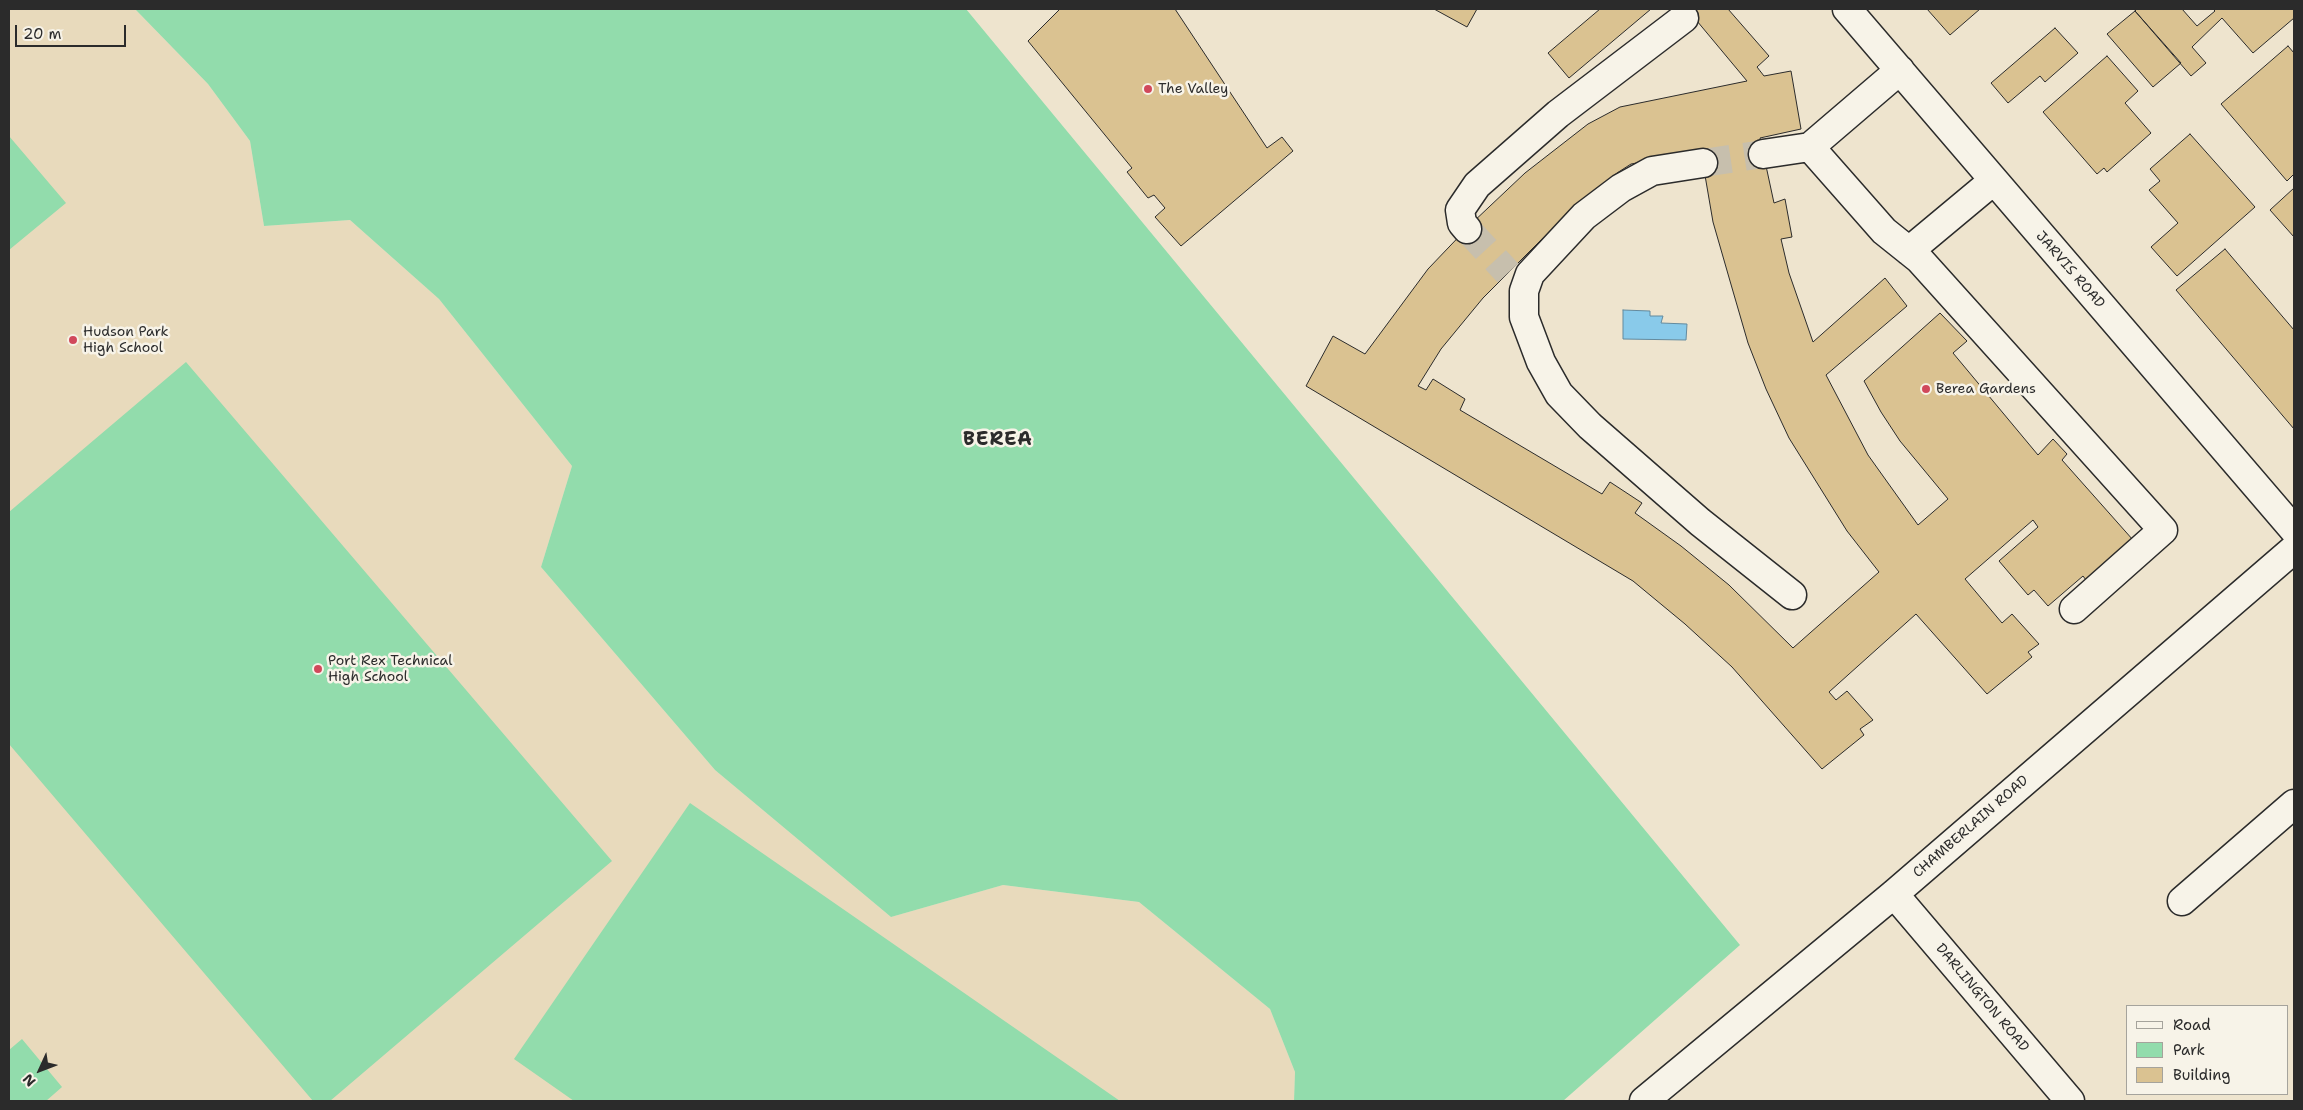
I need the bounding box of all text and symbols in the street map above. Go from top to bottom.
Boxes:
scale bar [18,15,129,47]
text: 20 m [23,24,62,44]
place label: The Valley [1158,81,1228,97]
marker: The Valley [1142,83,1154,95]
street label: JARVIS ROAD [2032,228,2108,312]
place label: Hudson Park High School [83,324,169,357]
marker: Hudson Park High School [67,334,79,346]
place label: Berea Gardens [1936,381,2036,397]
marker: Berea Gardens [1920,383,1932,395]
district label: BEREA [962,429,1034,451]
place label: Port Rex Technical High School [328,653,452,686]
marker: Port Rex Technical High School [312,663,324,675]
street label: CHAMBERLAIN ROAD [1910,772,2032,882]
street label: DARLINGTON ROAD [1932,940,2032,1056]
legend [2126,1005,2288,1095]
text: Road [2173,1015,2211,1035]
text: Park [2173,1040,2205,1060]
north arrow [15,1045,65,1095]
text: Building [2173,1065,2230,1085]
text: N [19,1070,39,1090]

